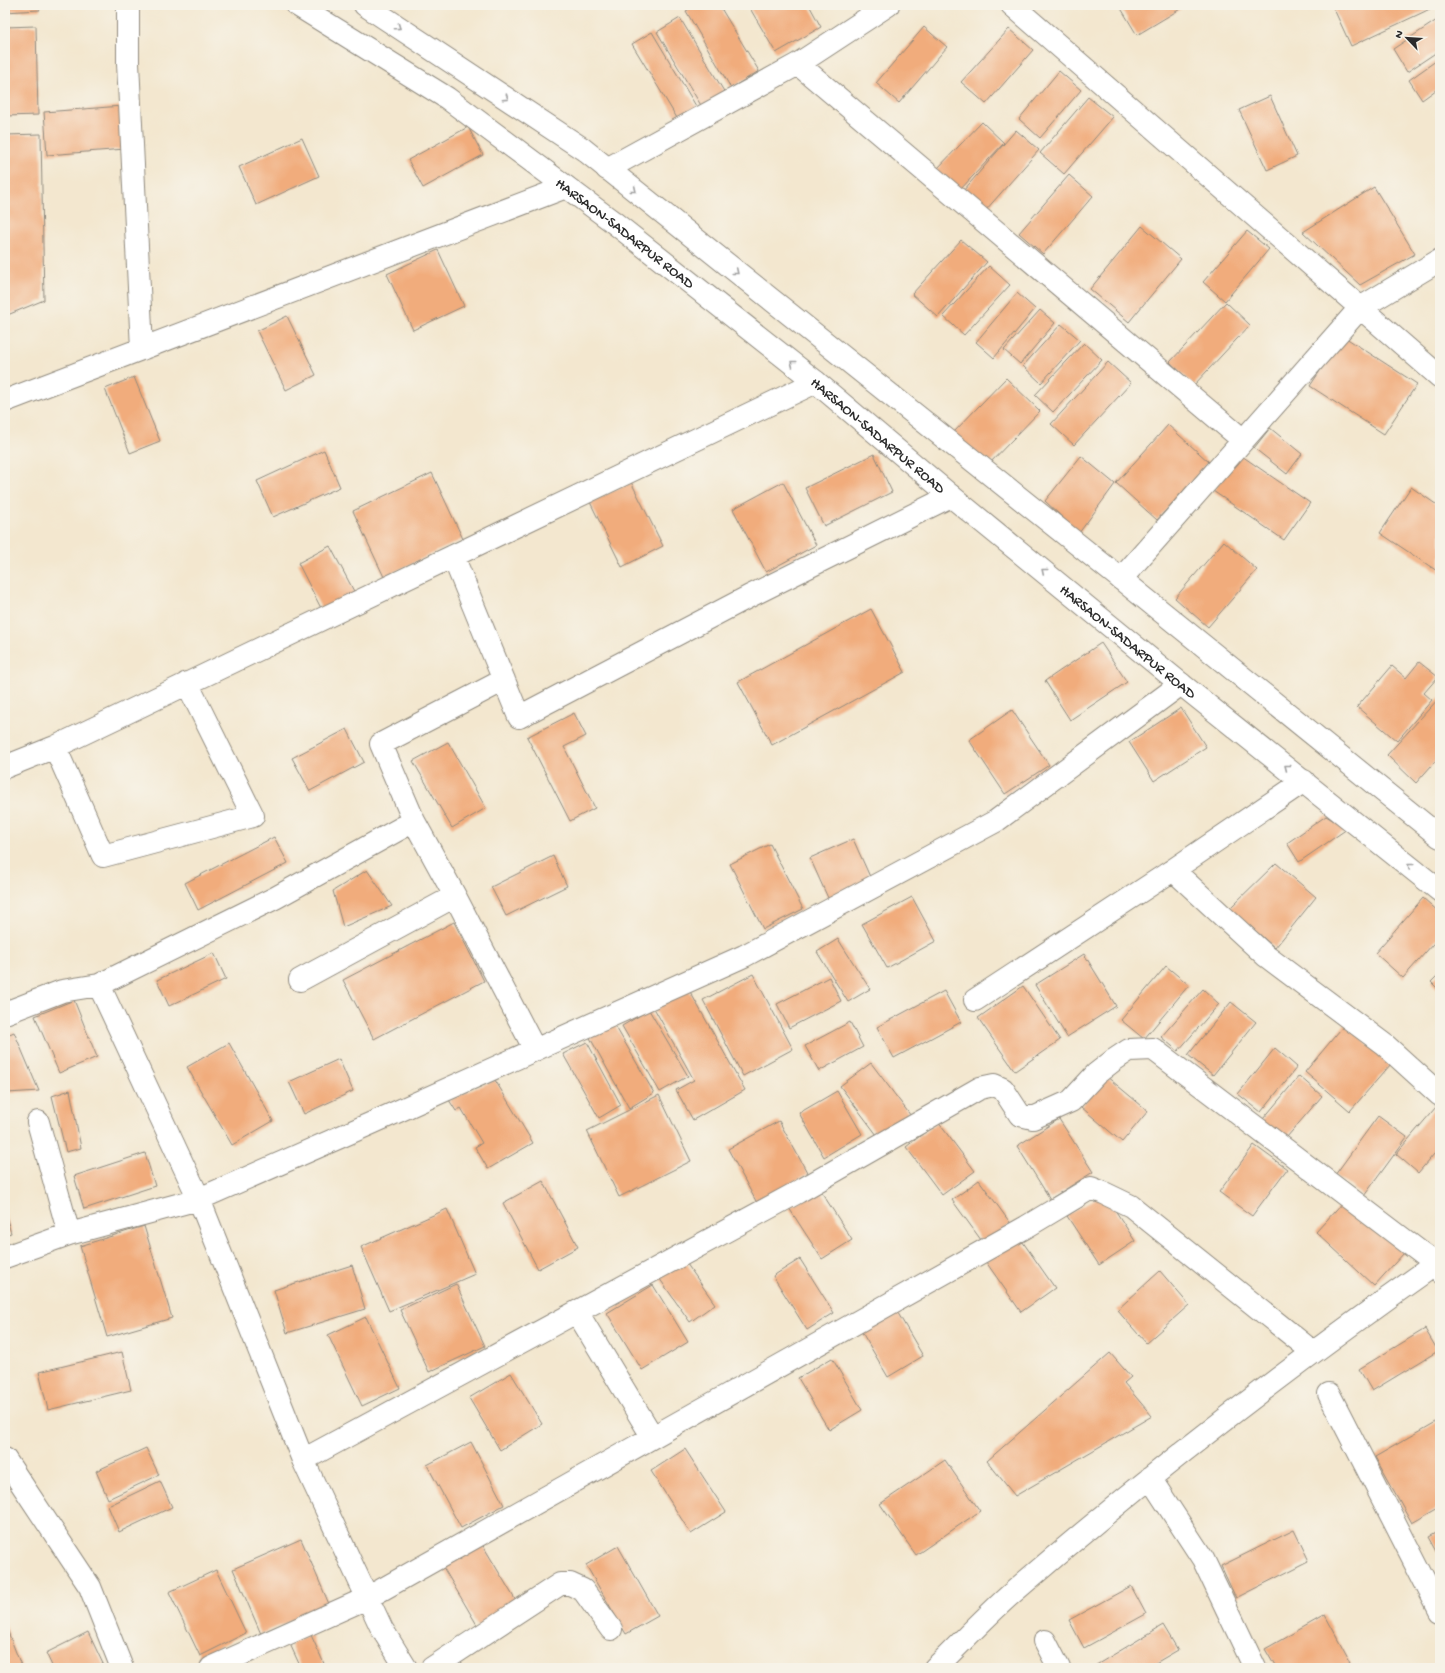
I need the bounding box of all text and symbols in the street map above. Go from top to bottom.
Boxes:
north arrow [1387,18,1427,58]
one-way arrow [394,22,401,29]
text: N [1393,29,1407,40]
one-way arrow [502,93,509,101]
street label: HARSAON-SADARPUR ROAD [551,175,697,294]
one-way arrow [630,186,637,193]
one-way arrow [732,267,739,274]
one-way arrow [790,361,797,368]
street label: HARSAON-SADARPUR ROAD [806,374,948,498]
one-way arrow [1041,569,1048,576]
street label: HARSAON-SADARPUR ROAD [1055,582,1199,704]
one-way arrow [1284,765,1291,772]
one-way arrow [1407,864,1414,871]

